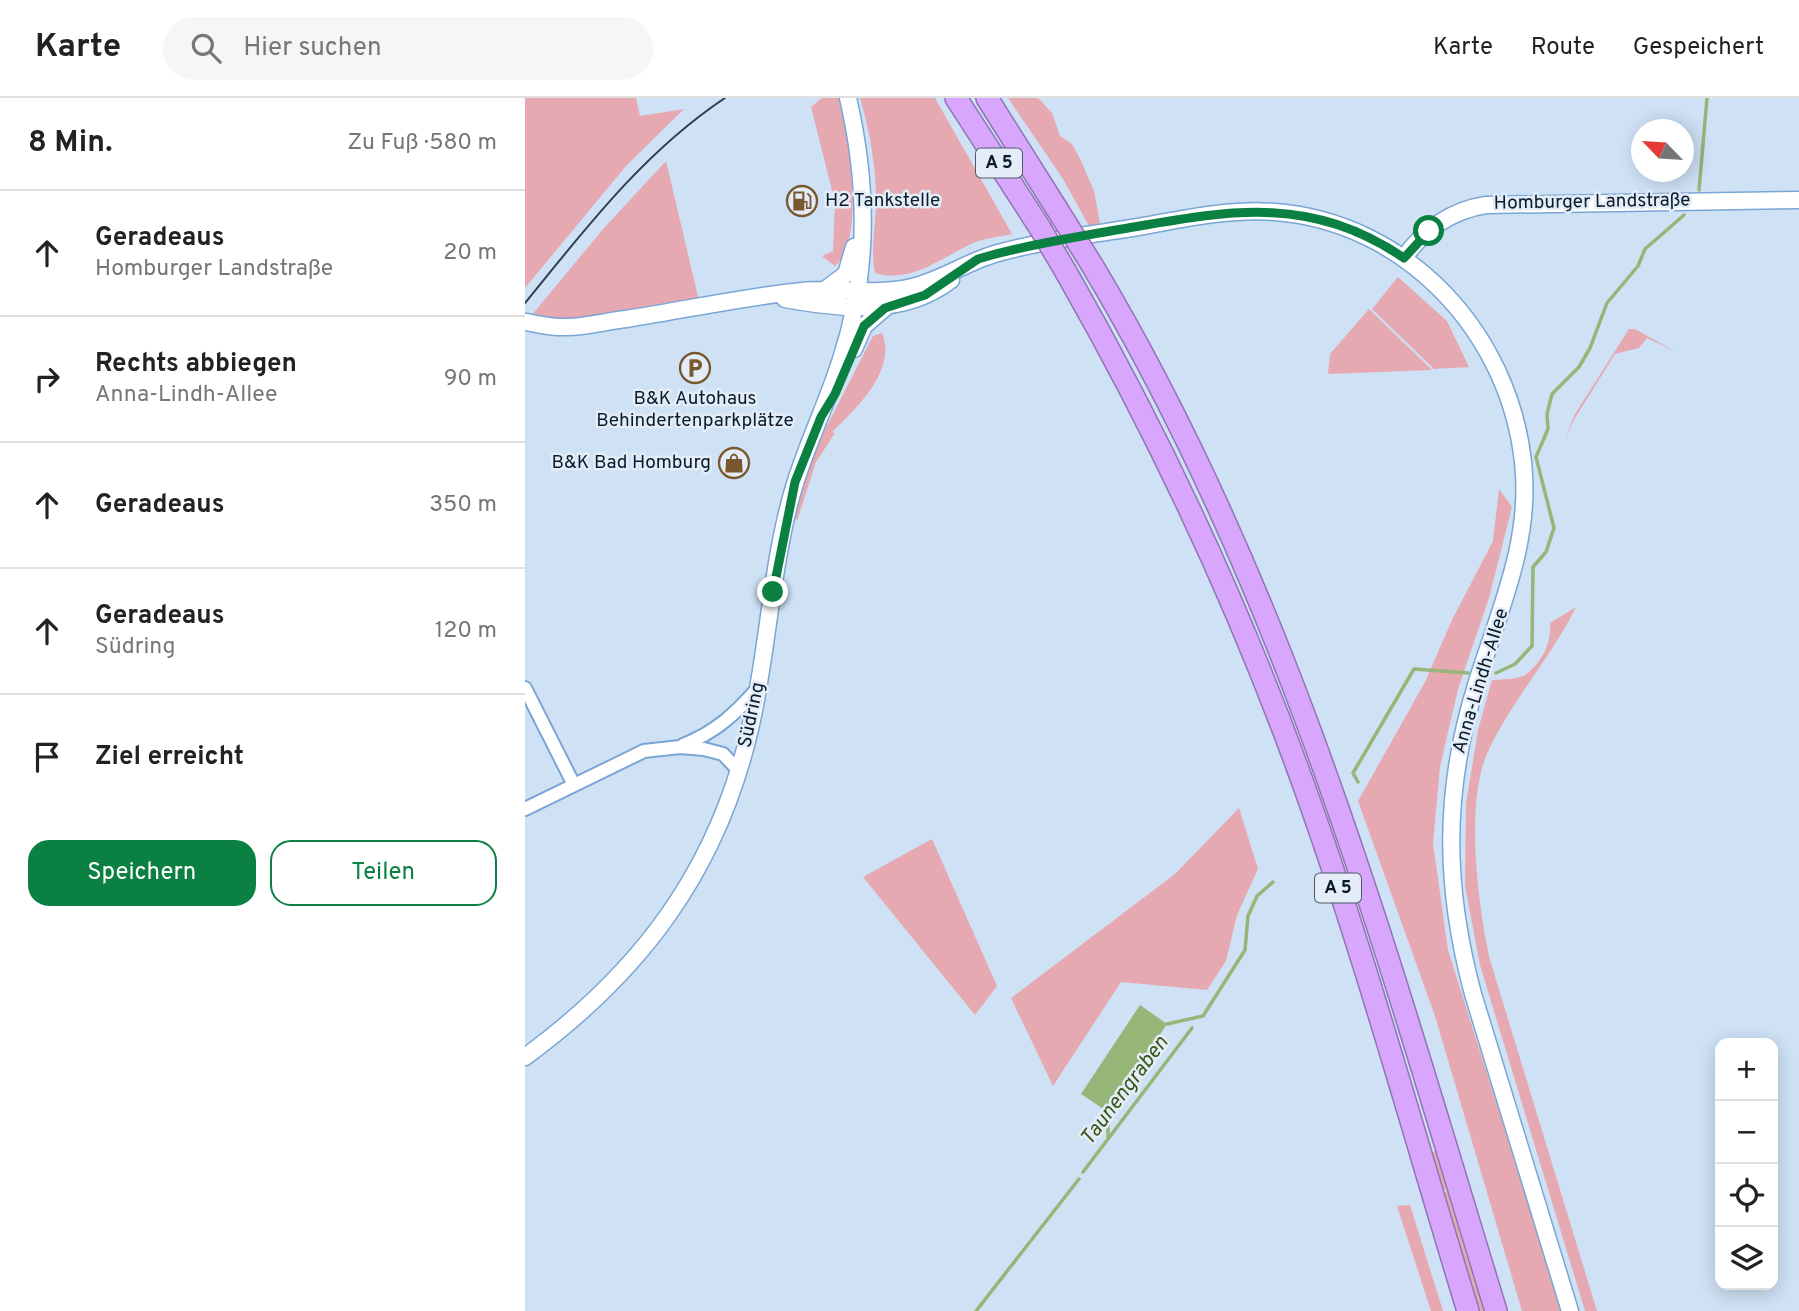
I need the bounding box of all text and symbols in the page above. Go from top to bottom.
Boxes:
search box [163,17,653,80]
text: Karte [35,27,121,69]
icon: search [187,29,225,67]
text: Hier suchen [243,32,382,65]
text: Karte [1433,33,1493,63]
text: Route [1531,33,1595,63]
text: Gespeichert [1633,33,1764,63]
north arrow [1631,119,1694,182]
text: 8 Min. [28,125,112,162]
text: Zu Fuß · 580 m [347,129,497,158]
road number: A 5 [976,149,1022,178]
fuel station icon: H2 Tankstelle [785,184,819,218]
street label: Homburger Landstraße [1493,188,1691,216]
place label: H2 Tankstelle [825,189,940,213]
route start [1413,215,1444,246]
text: Geradeaus [95,222,224,255]
icon: ahead [28,234,66,272]
text: 20 m [443,239,497,268]
text: Homburger Landstraße [95,255,333,284]
text: Rechts abbiegen [95,348,297,381]
parking icon: B&K Autohaus Behindertenparkplätze [678,351,712,385]
icon: right [28,360,66,398]
text: 90 m [444,365,497,394]
text: Anna-Lindh-Allee [95,381,277,410]
place label: B&K Autohaus Behindertenparkplätze [596,387,794,433]
shop icon: B&K Bad Homburg [717,446,751,480]
place label: B&K Bad Homburg [552,451,711,475]
icon: ahead [28,486,66,524]
text: Geradeaus [95,489,224,522]
text: 350 m [429,491,497,520]
route end [757,576,788,607]
text: Geradeaus [95,600,224,633]
street label: Anna-Lindh-Allee [1447,605,1515,757]
icon: ahead [28,612,66,650]
text: 120 m [435,617,497,646]
text: Südring [95,633,176,662]
street label: Südring [733,680,771,750]
icon: arrive [28,738,66,776]
text: Ziel erreicht [95,741,244,774]
button: Speichern [28,840,256,906]
button: Teilen [270,840,497,906]
road number: A 5 [1315,874,1361,902]
water label: Taunengraben [1075,1030,1175,1151]
map controls [1715,1038,1778,1290]
button: + [1715,1038,1778,1101]
button: − [1715,1101,1778,1164]
button: locate [1715,1164,1778,1227]
button: layers [1715,1227,1778,1290]

